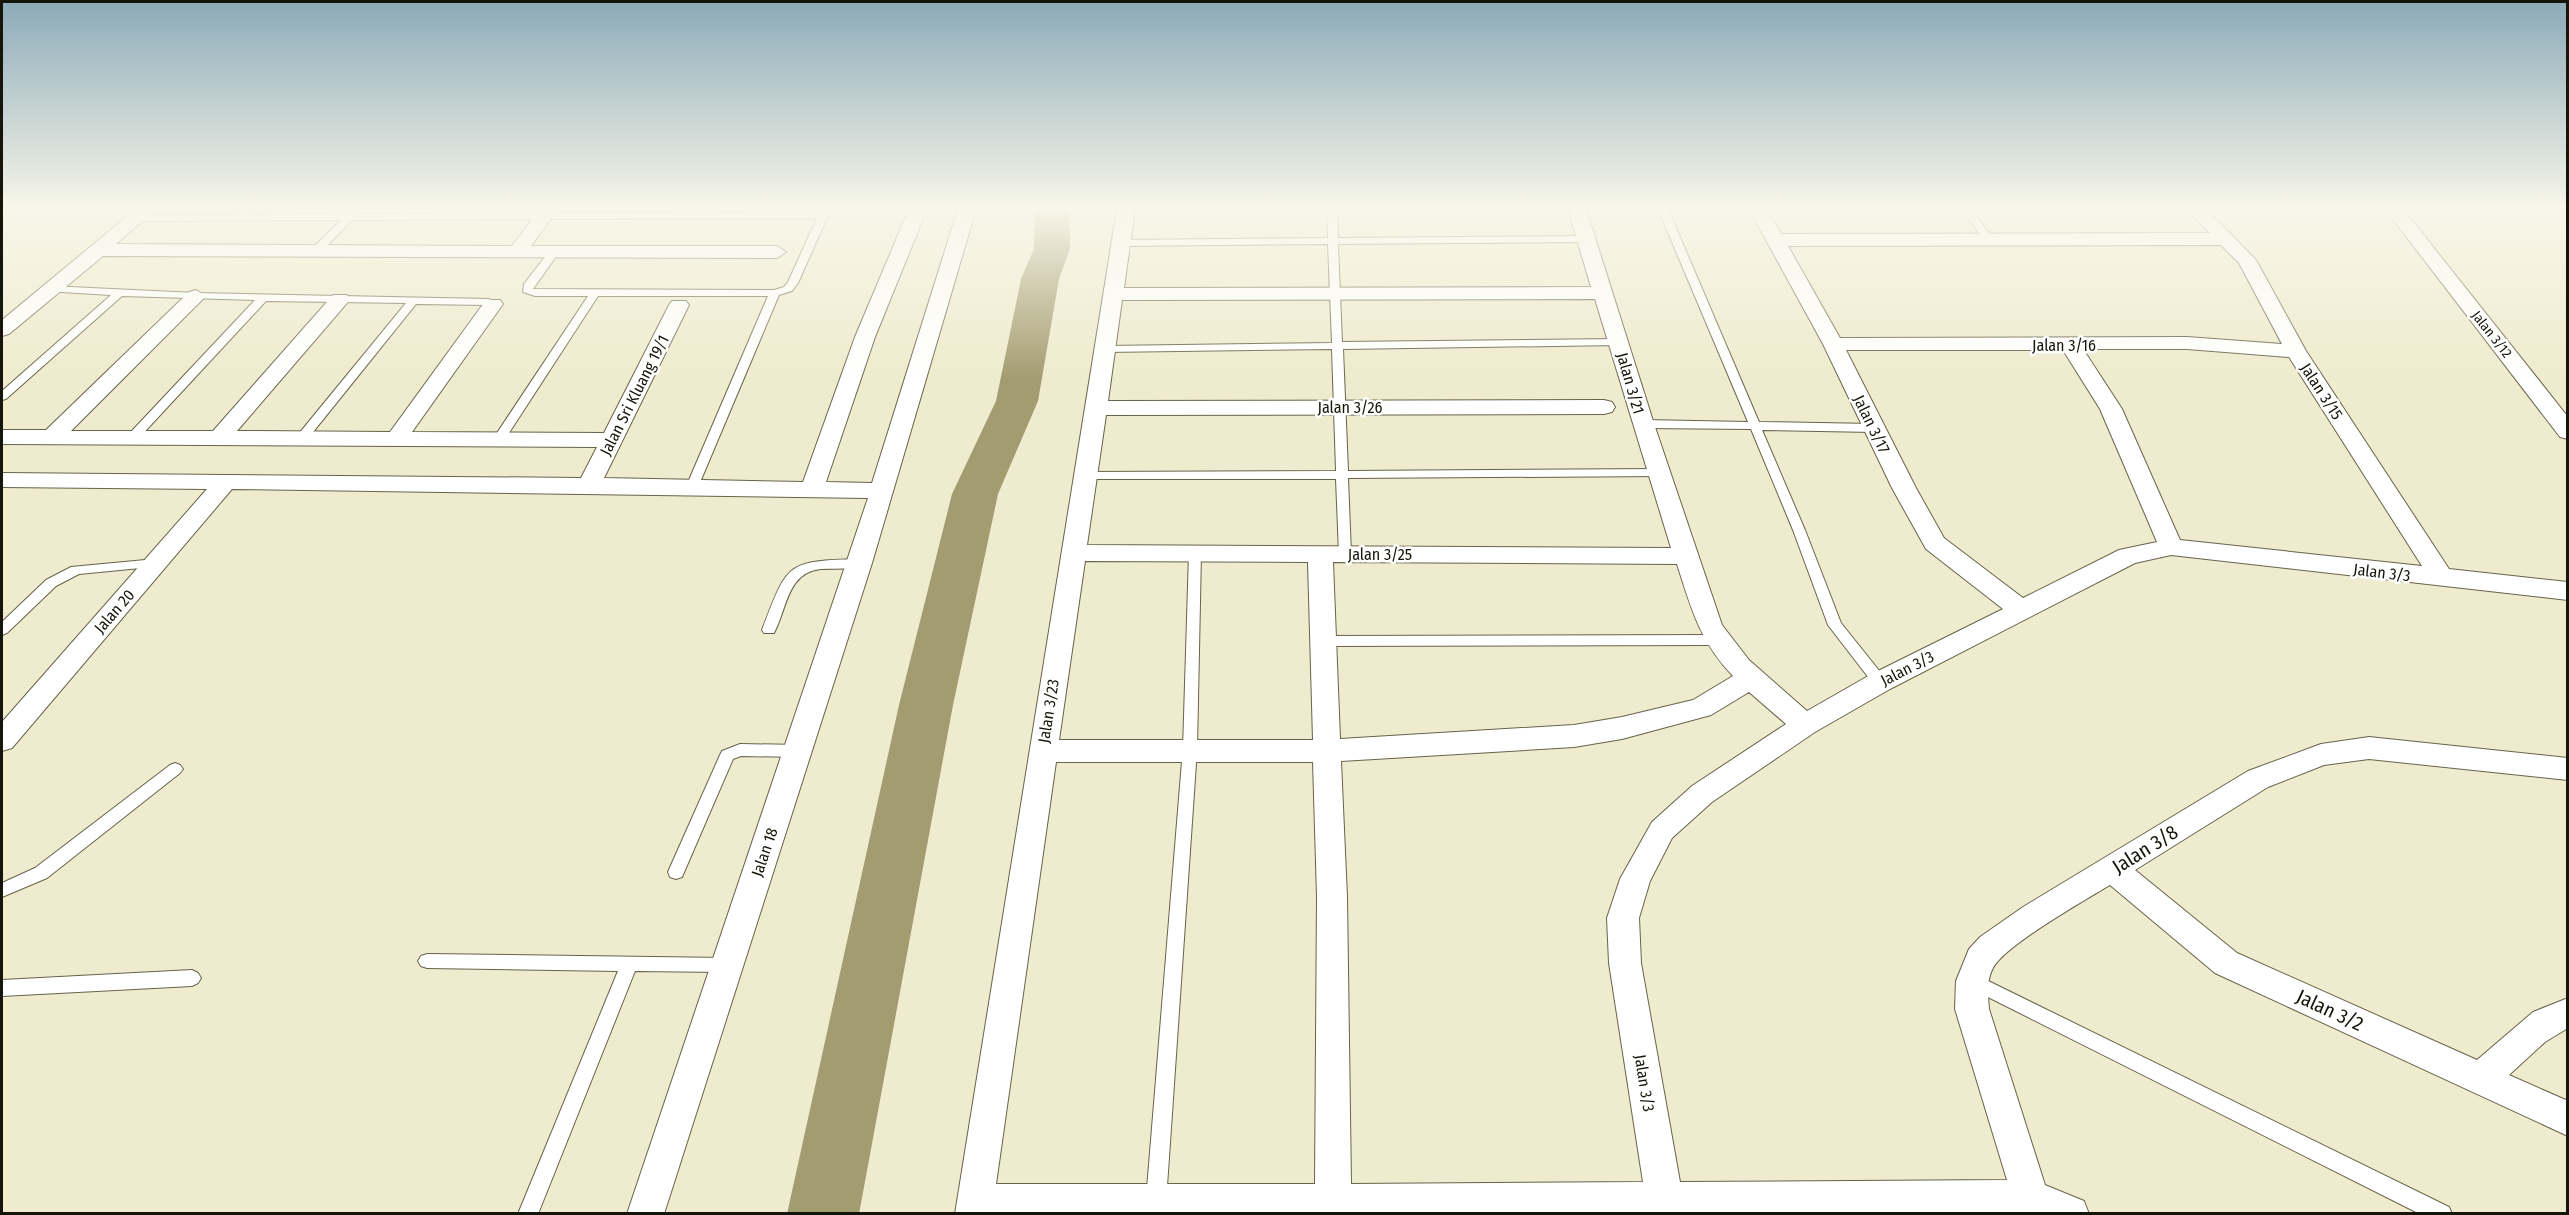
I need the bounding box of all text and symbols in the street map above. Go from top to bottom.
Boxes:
street label: Jalan 3/12 [2468,307,2515,361]
street label: Jalan Sri Kluang 19/1 [596,332,673,458]
street label: Jalan 3/16 [2032,336,2096,355]
street label: Jalan 3/21 [1613,350,1648,416]
street label: Jalan 3/15 [2296,360,2347,423]
street label: Jalan 3/17 [1849,392,1894,457]
street label: Jalan 3/26 [1318,398,1383,417]
street label: Jalan 3/25 [1348,545,1412,564]
street label: Jalan 3/3 [2352,560,2412,585]
street label: Jalan 20 [90,586,138,637]
street label: Jalan 3/3 [1877,647,1937,690]
street label: Jalan 3/23 [1034,678,1063,744]
street label: Jalan 3/8 [2108,820,2182,878]
street label: Jalan 18 [747,825,782,879]
street label: Jalan 3/2 [2293,984,2368,1036]
street label: Jalan 3/3 [1631,1053,1658,1113]

